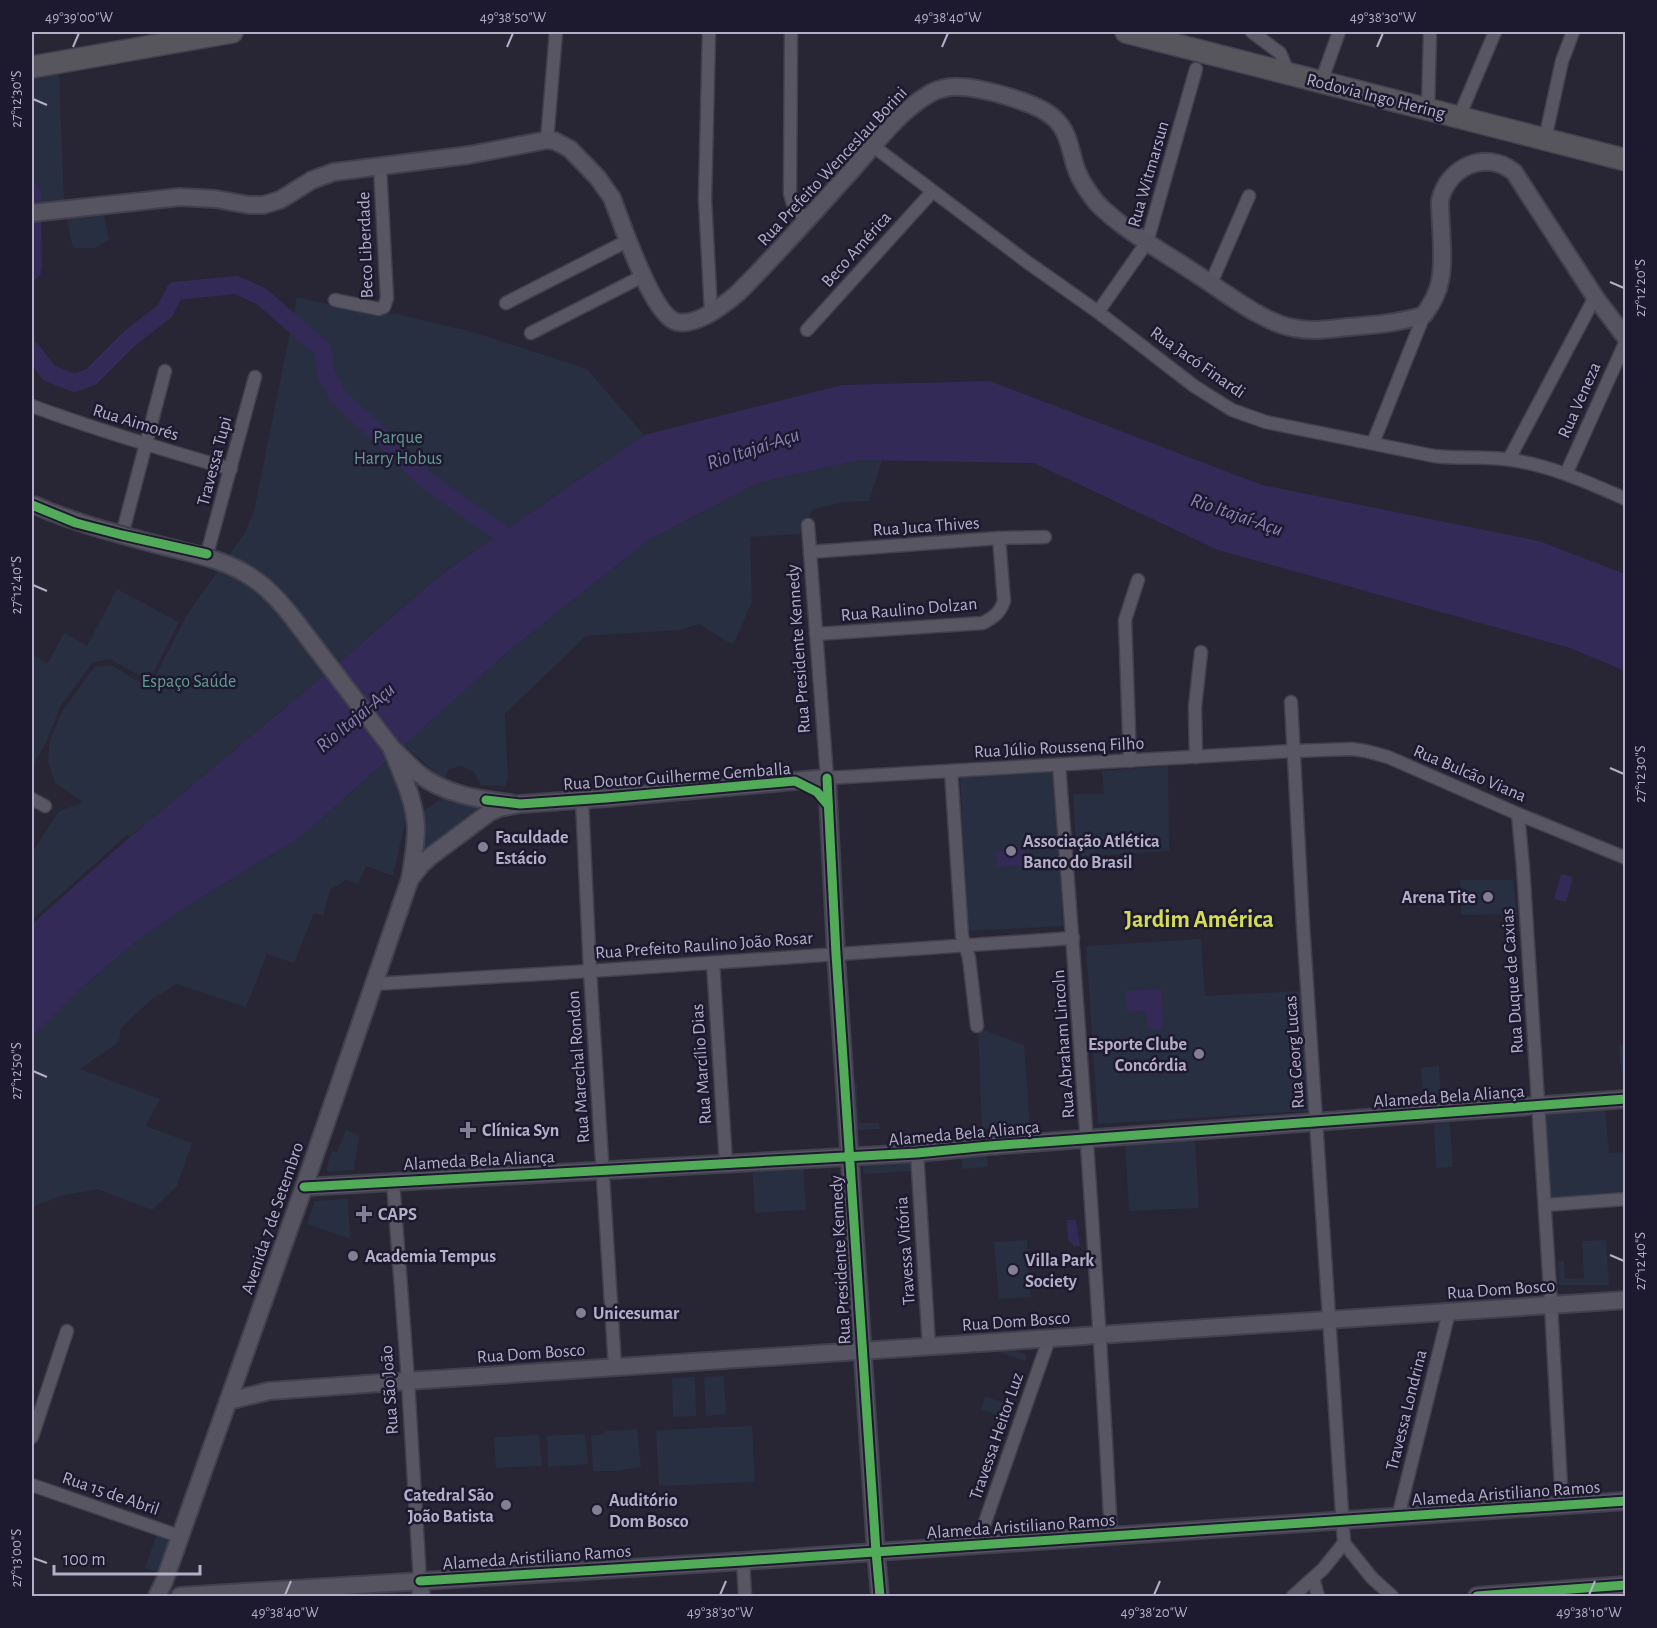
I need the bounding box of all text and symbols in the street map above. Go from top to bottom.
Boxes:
text: 49°39'00"W [45,10,114,25]
text: 49°38'50"W [480,10,547,25]
text: 49°38'40"W [914,10,982,25]
text: 49°38'30"W [1350,10,1417,25]
text: 27°12'30"S [9,70,24,128]
street label: Rodovia Ingo Hering [1305,71,1447,123]
street label: Rua Prefeito Wenceslau Borini [755,84,911,250]
street label: Rua Witmarsun [1125,119,1173,229]
street label: Beco Liberdade [355,191,377,299]
street label: Beco América [818,208,895,291]
text: 27°12'20"S [1633,259,1648,317]
street label: Rua Jacó Finardi [1147,323,1248,402]
street label: Rua Veneza [1555,360,1605,441]
street label: Rua Aimorés [91,401,181,445]
street label: Travessa Tupi [194,415,236,508]
water label: Rio Itajaí-Açu [705,425,802,473]
park label: Parque Harry Hobus [354,429,442,468]
water label: Rio Itajaí-Açu [1188,490,1285,540]
street label: Rua Juca Thives [872,514,980,540]
text: 27°12'40"S [9,556,24,614]
street label: Rua Presidente Kennedy [784,564,814,734]
street label: Rua Raulino Dolzan [840,595,978,625]
park label: Espaço Saúde [142,673,236,691]
water label: Rio Itajaí-Açu [312,679,399,756]
street label: Rua Júlio Roussenq Filho [973,735,1145,761]
street label: Rua Bulcão Viana [1411,742,1529,806]
text: 27°12'30"S [1633,745,1648,803]
street label: Rua Doutor Guilherme Gemballa [563,760,791,794]
place label: Faculdade Estácio [495,829,569,868]
place label: Associação Atlética Banco do Brasil [1023,833,1160,872]
marker: Faculdade Estácio [476,840,490,854]
marker: Associação Atlética Banco do Brasil [1004,844,1018,858]
place label: Arena Tite [1401,889,1476,907]
marker: Arena Tite [1481,890,1495,904]
district label: Jardim América [1124,908,1274,932]
street label: Rua Duque de Caxias [1499,908,1527,1054]
street label: Rua Prefeito Raulino João Rosar [595,929,814,963]
street label: Rua Abraham Lincoln [1050,969,1078,1119]
street label: Rua Marechal Rondon [565,990,593,1144]
street label: Rua Georg Lucas [1282,995,1308,1109]
street label: Rua Marcílio Dias [689,1003,715,1125]
place label: Esporte Clube Concórdia [1088,1036,1187,1075]
text: 27°12'50"S [9,1042,24,1100]
marker: Esporte Clube Concórdia [1192,1047,1206,1061]
street label: Alameda Bela Aliança [1373,1083,1525,1111]
street label: Alameda Bela Aliança [888,1118,1040,1150]
marker: Clínica Syn [459,1121,477,1139]
place label: Clínica Syn [482,1122,559,1140]
street label: Avenida 7 de Setembro [238,1140,307,1297]
street label: Alameda Bela Aliança [403,1148,555,1174]
street label: Rua Presidente Kennedy [828,1175,854,1345]
street label: Travessa Vitória [893,1196,919,1306]
marker: CAPS [355,1205,373,1223]
place label: CAPS [378,1206,417,1224]
text: 27°12'40"S [1633,1232,1648,1290]
place label: Academia Tempus [365,1248,496,1266]
marker: Academia Tempus [346,1249,360,1263]
place label: Villa Park Society [1025,1252,1094,1291]
marker: Villa Park Society [1006,1263,1020,1277]
street label: Rua Dom Bosco [1446,1277,1556,1303]
place label: Unicesumar [593,1305,680,1323]
marker: Unicesumar [574,1306,588,1320]
street label: Rua Dom Bosco [961,1309,1071,1335]
street label: Rua Dom Bosco [476,1341,586,1367]
street label: Rua São João [378,1344,402,1435]
street label: Travessa Londrina [1383,1348,1431,1473]
street label: Travessa Heitor Luz [967,1370,1027,1502]
street label: Rua 15 de Abril [60,1469,162,1519]
street label: Alameda Aristiliano Ramos [1411,1478,1601,1510]
place label: Catedral São João Batista [404,1487,494,1526]
place label: Auditório Dom Bosco [609,1492,689,1531]
marker: Catedral São João Batista [499,1498,513,1512]
marker: Auditório Dom Bosco [590,1503,604,1517]
street label: Alameda Aristiliano Ramos [926,1511,1116,1543]
text: 27°13'00"S [9,1529,24,1587]
scale bar [54,1538,200,1576]
street label: Alameda Aristiliano Ramos [442,1542,632,1574]
text: 100 m [63,1551,106,1569]
text: 49°38'40"W [251,1605,319,1620]
text: 49°38'30"W [687,1605,754,1620]
text: 49°38'20"W [1121,1605,1188,1620]
text: 49°38'10"W [1556,1605,1622,1620]

